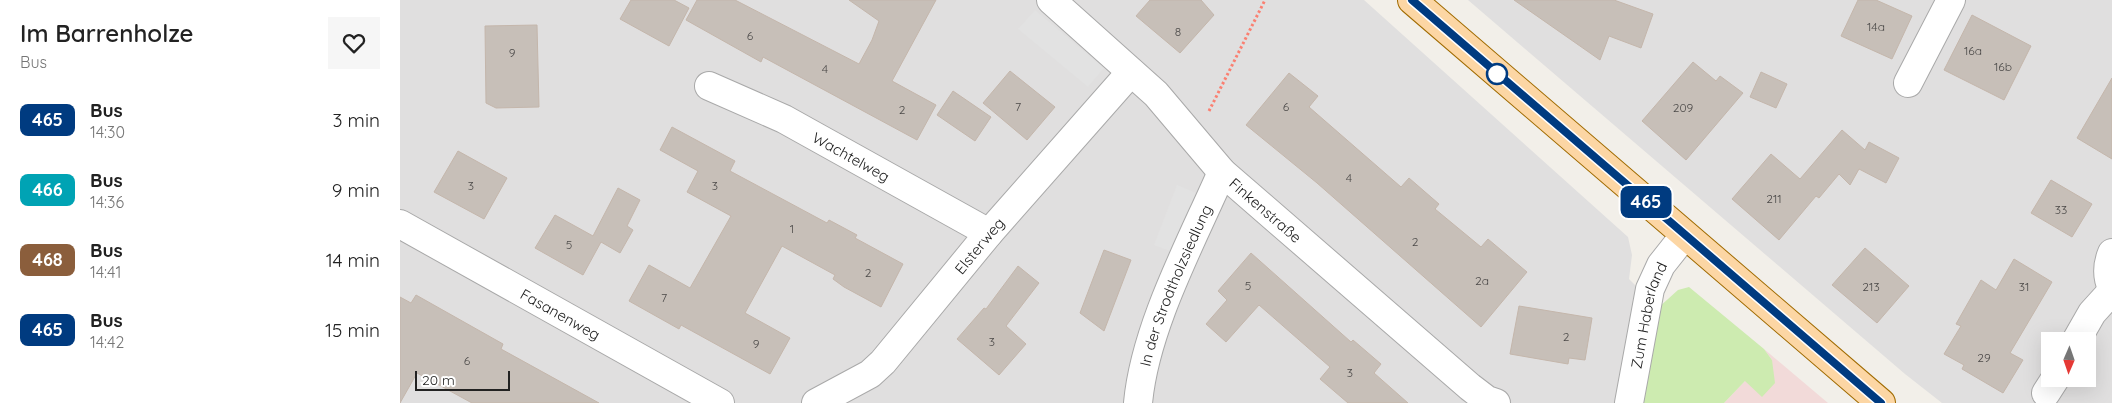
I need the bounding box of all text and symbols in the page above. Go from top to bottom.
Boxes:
button: heart [328,17,380,69]
text: Im Barrenholze [20,18,194,48]
house number: 14a [1867,19,1885,34]
house number: 8 [1175,24,1181,39]
house number: 6 [747,28,754,43]
house number: 16a [1964,43,1982,58]
house number: 9 [509,45,516,60]
text: Bus [20,52,47,72]
house number: 16b [1994,59,2012,74]
house number: 4 [822,61,828,76]
unlabelled marker [1486,63,1508,85]
text: Bus [90,98,123,122]
house number: 7 [1015,99,1021,114]
house number: 6 [1283,99,1290,114]
house number: 209 [1673,100,1694,115]
house number: 2 [899,102,906,117]
text: 465 [32,108,63,131]
text: 3 min [332,108,380,132]
text: 14:30 [90,122,125,142]
street label: Wachtelweg [809,127,893,186]
text: Bus [90,168,123,192]
house number: 4 [1346,170,1352,185]
street label: Finkenstraße [1226,173,1306,246]
text: 466 [32,178,63,201]
text: 9 min [332,178,380,202]
house number: 3 [468,178,474,193]
house number: 3 [712,178,718,193]
line badge: 465 [1617,186,1675,218]
text: 465 [1631,190,1661,213]
house number: 211 [1766,191,1782,206]
text: 14:36 [90,192,124,212]
street label: In der Strodtholzsiedlung [1135,201,1216,368]
house number: 33 [2055,202,2067,217]
street label: Elsterweg [950,213,1008,278]
house number: 1 [790,221,794,236]
house number: 2 [1412,234,1419,249]
house number: 5 [566,237,572,252]
text: Bus [90,238,123,262]
text: 468 [32,248,63,271]
text: 14 min [326,248,380,272]
street label: Zum Haberland [1626,259,1671,370]
text: 14:41 [90,262,121,282]
house number: 2 [865,265,872,280]
house number: 2a [1475,273,1489,288]
house number: 5 [1245,278,1251,293]
house number: 213 [1862,279,1880,294]
house number: 31 [2019,279,2029,294]
street label: Fasanenweg [517,284,604,344]
house number: 7 [661,290,667,305]
text: Bus [90,308,123,332]
text: 465 [32,318,63,341]
text: 15 min [325,318,380,342]
house number: 2 [1563,329,1570,344]
text: 14:42 [90,332,124,352]
north arrow [2041,332,2096,388]
map controls [2041,332,2096,387]
house number: 3 [989,334,995,349]
house number: 9 [753,336,760,351]
house number: 29 [1977,350,1991,365]
house number: 6 [464,353,471,368]
house number: 3 [1347,365,1353,380]
scale bar [415,368,510,391]
text: 20 m [422,371,455,389]

